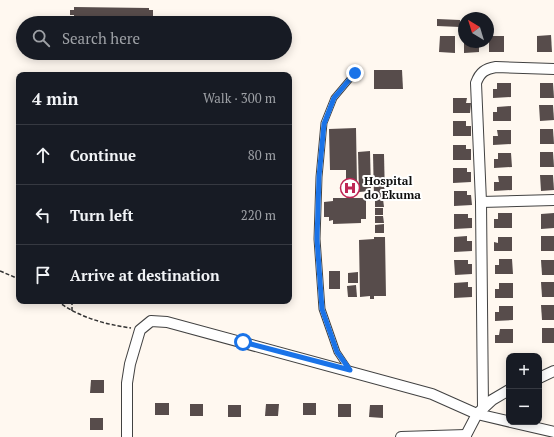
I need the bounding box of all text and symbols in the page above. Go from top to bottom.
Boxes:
north arrow [458,12,494,48]
search box [16,16,292,60]
icon: search [30,27,52,49]
text: Search here [62,28,140,48]
route end [346,64,364,82]
text: 4 min [32,87,79,110]
text: Walk · 300 m [203,89,276,107]
icon: ahead [32,144,54,166]
text: Continue [70,145,136,165]
text: 80 m [248,146,276,164]
place label: Hospital do Ekuma [364,173,421,202]
hospital icon: Hospital do Ekuma [339,177,361,199]
icon: left [32,204,54,226]
text: Turn left [70,205,134,225]
text: 220 m [241,206,276,224]
icon: arrive [32,264,54,286]
text: Arrive at destination [70,265,220,285]
route start [234,333,252,351]
map controls [506,353,542,425]
button: + [506,353,542,389]
button: − [506,389,542,425]

